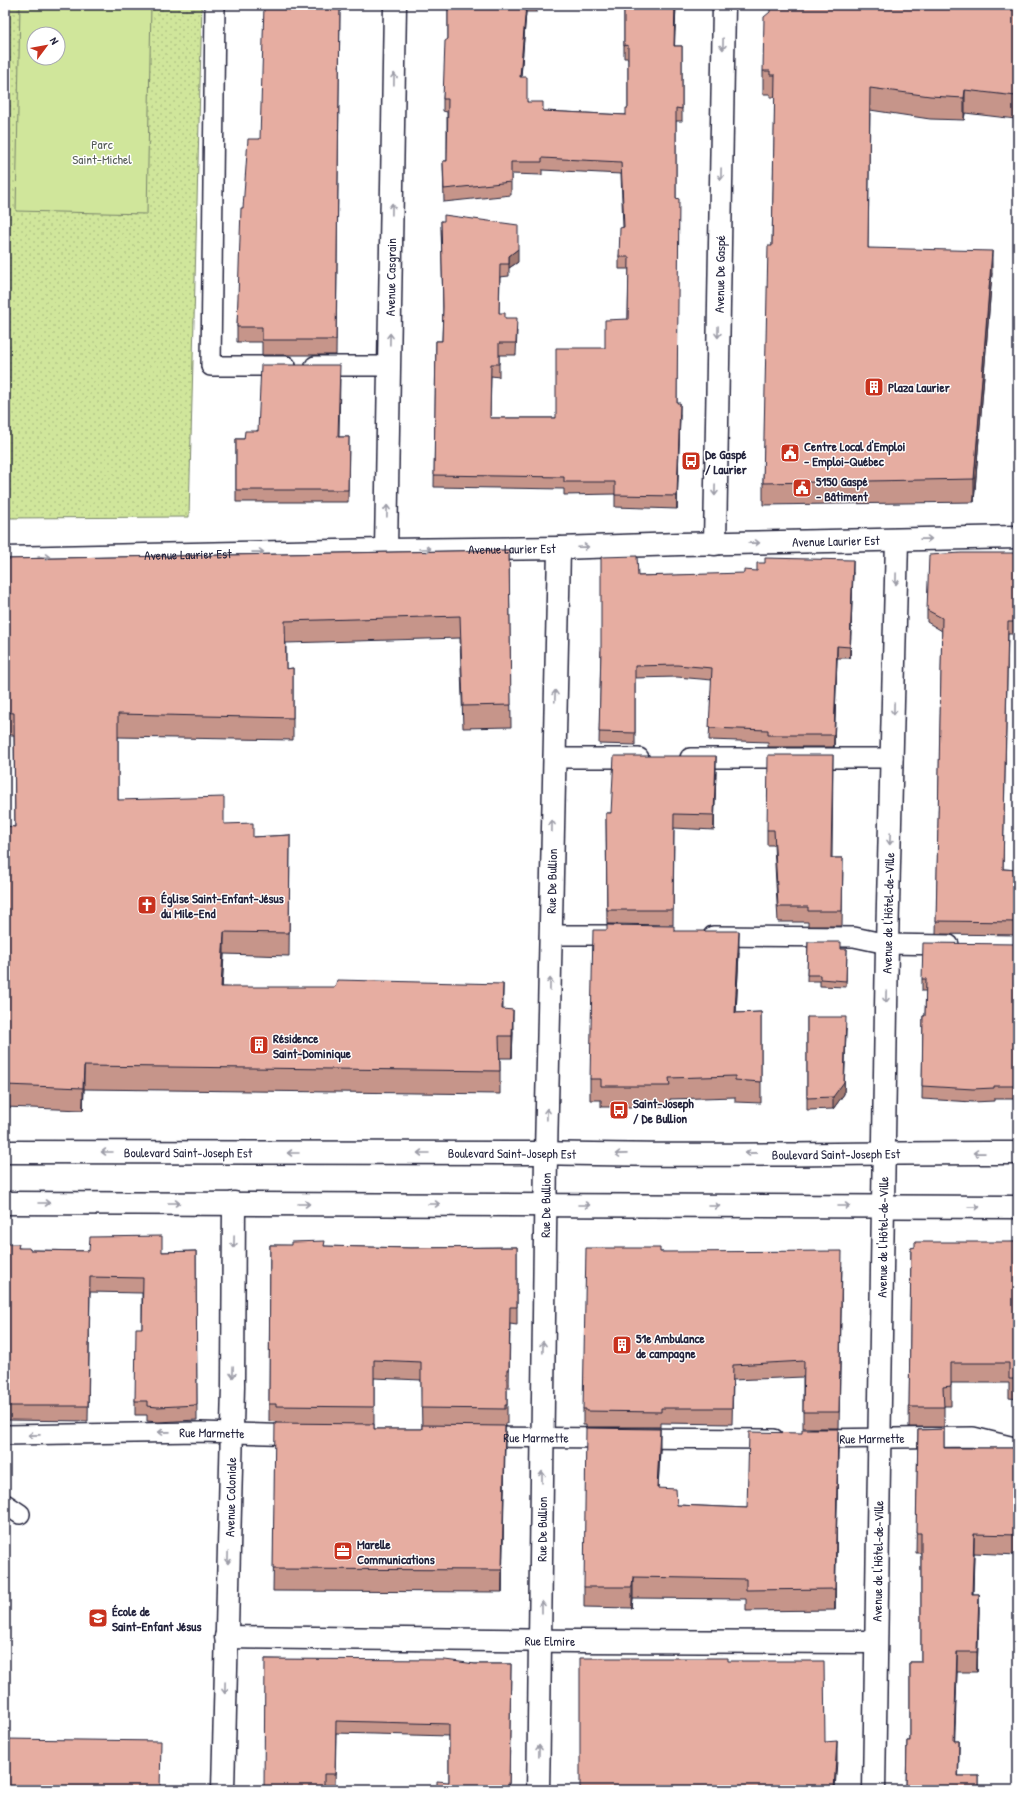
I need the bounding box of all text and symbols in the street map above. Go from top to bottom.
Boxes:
north arrow [26,26,66,66]
text: N [47,35,62,47]
one-way arrow [719,37,727,50]
one-way arrow [390,73,398,86]
park label: Parc Saint-Michel [72,135,132,168]
one-way arrow [717,167,725,180]
one-way arrow [388,203,396,216]
street label: Avenue De Gaspé [710,235,729,313]
street label: Avenue Casgrain [381,238,400,316]
one-way arrow [714,325,722,338]
one-way arrow [386,333,394,346]
building icon: Plaza Laurier [863,376,885,398]
place label: Plaza Laurier [888,378,951,396]
place label: Centre Local d'Emploi - Emploi-Québec [804,437,906,471]
public building icon: Centre Local d'Emploi - Emploi-Québec [779,442,801,464]
place label: De Gaspé / Laurier [705,445,748,478]
bus stop icon: De Gaspé / Laurier [680,450,702,472]
place label: 5150 Gaspé - Bâtiment [816,472,868,505]
public building icon: 5150 Gaspé - Bâtiment [791,477,813,499]
one-way arrow [711,483,719,496]
one-way arrow [383,505,391,518]
street label: Avenue Laurier Est [792,531,880,551]
one-way arrow [919,535,932,543]
street label: Avenue Laurier Est [468,539,556,558]
one-way arrow [747,539,760,547]
street label: Avenue Laurier Est [144,544,232,564]
one-way arrow [576,544,589,551]
one-way arrow [418,545,431,553]
one-way arrow [251,549,264,556]
one-way arrow [37,553,50,561]
one-way arrow [892,572,900,585]
one-way arrow [551,690,559,703]
one-way arrow [890,702,897,715]
one-way arrow [548,820,556,833]
one-way arrow [887,832,894,845]
street label: Rue De Bullion [542,848,561,914]
street label: Avenue de l'Hôtel-de-Ville [878,852,898,974]
place label: Église Saint-Enfant-Jésus du Mile-End [161,889,284,922]
church icon: Église Saint-Enfant-Jésus du Mile-End [136,894,158,916]
one-way arrow [546,978,554,991]
one-way arrow [883,990,890,1003]
place label: Résidence Saint-Dominique [273,1029,352,1063]
building icon: Résidence Saint-Dominique [248,1034,270,1056]
place label: Saint-Joseph / De Bullion [633,1094,694,1127]
bus stop icon: Saint-Joseph / De Bullion [608,1099,630,1121]
one-way arrow [543,1108,550,1121]
street label: Boulevard Saint-Joseph Est [124,1143,253,1161]
street label: Boulevard Saint-Joseph Est [448,1144,577,1163]
street label: Boulevard Saint-Joseph Est [772,1144,901,1164]
one-way arrow [101,1148,114,1156]
one-way arrow [287,1149,300,1157]
one-way arrow [417,1149,430,1157]
one-way arrow [745,1149,758,1157]
one-way arrow [973,1149,986,1157]
one-way arrow [615,1151,628,1158]
street label: Rue De Bullion [536,1172,555,1238]
street label: Avenue de l'Hôtel-de-Ville [873,1176,892,1298]
one-way arrow [37,1199,50,1207]
one-way arrow [167,1199,180,1207]
one-way arrow [297,1200,310,1208]
one-way arrow [427,1200,440,1208]
one-way arrow [577,1201,590,1209]
one-way arrow [707,1202,720,1210]
one-way arrow [837,1202,850,1210]
one-way arrow [967,1203,980,1211]
one-way arrow [230,1235,238,1248]
place label: 51e Ambulance de campagne [636,1329,706,1363]
building icon: 51e Ambulance de campagne [611,1334,633,1356]
one-way arrow [540,1341,547,1354]
one-way arrow [229,1365,237,1378]
street label: Rue Marmette [179,1423,245,1442]
one-way arrow [158,1428,171,1436]
street label: Rue Marmette [503,1428,569,1447]
street label: Rue Marmette [839,1429,905,1448]
one-way arrow [28,1431,41,1438]
street label: Avenue Coloniale [220,1457,240,1537]
one-way arrow [538,1471,546,1484]
street label: Rue De Bullion [532,1496,551,1562]
street label: Avenue de l'Hôtel-de-Ville [868,1500,887,1622]
place label: Marelle Communications [357,1535,435,1568]
office icon: Marelle Communications [332,1540,354,1562]
one-way arrow [224,1551,232,1564]
one-way arrow [538,1601,546,1614]
place label: École de Saint-Enfant Jésus [112,1602,202,1635]
school or university icon: École de Saint-Enfant Jésus [87,1607,109,1629]
street label: Rue Elmire [525,1631,575,1650]
one-way arrow [221,1681,229,1694]
one-way arrow [535,1745,543,1758]

